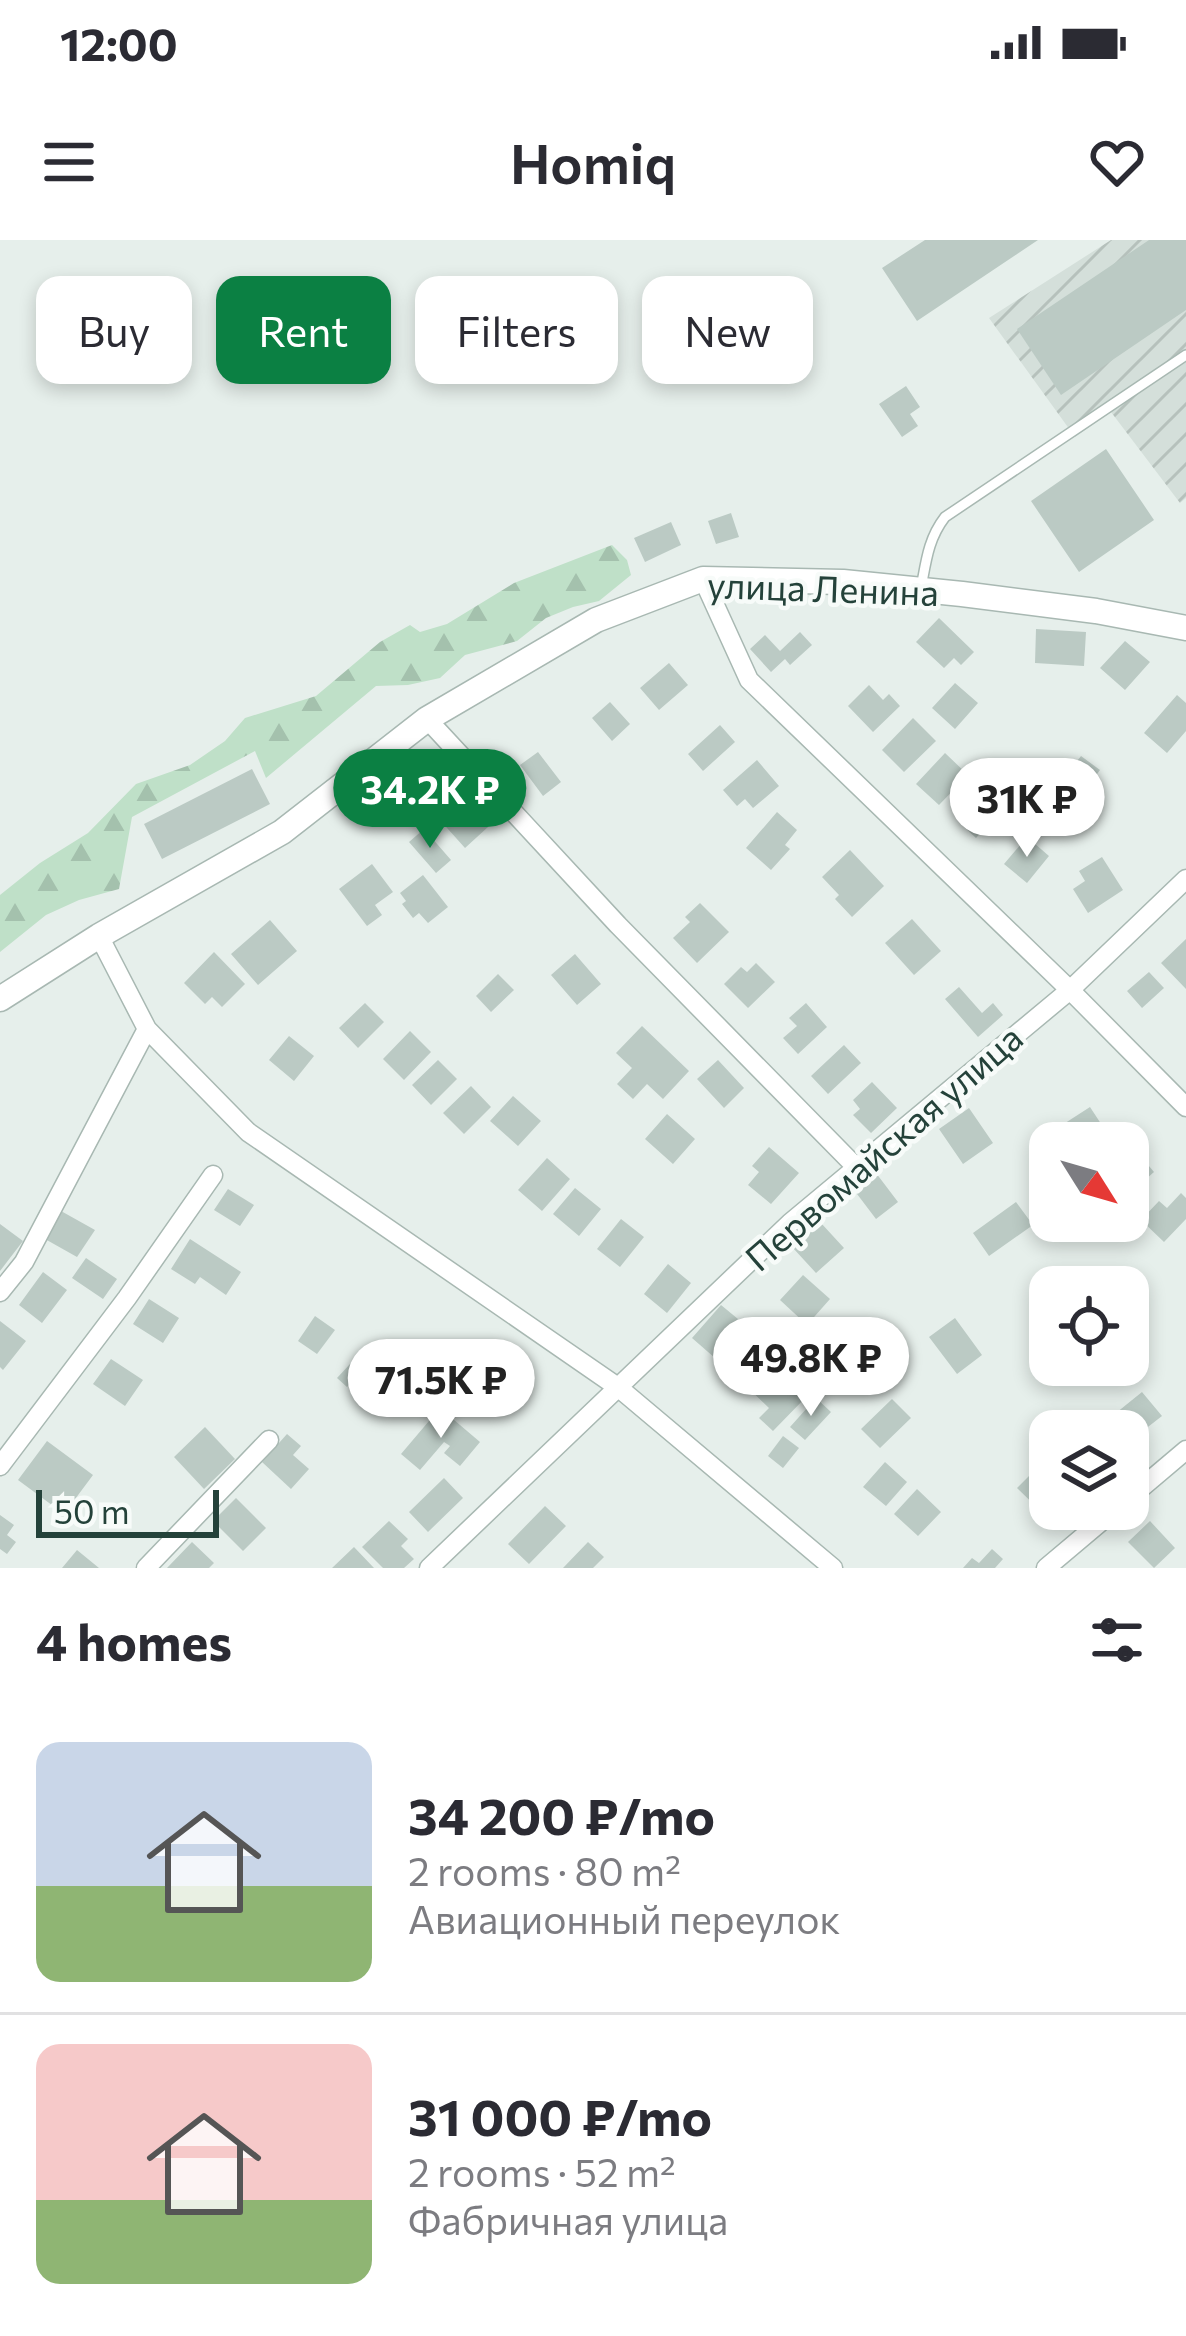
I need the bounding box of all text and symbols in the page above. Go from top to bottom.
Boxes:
text: 12:00 [60,15,178,70]
icon: menu [36,129,102,195]
text: Homiq [510,129,676,195]
icon: heart [1084,129,1150,195]
chip: Buy [36,276,192,384]
chip: Rent [216,276,391,384]
chip: Filters [415,276,618,384]
chip: New [642,276,813,384]
street label: улица Ленина [707,561,940,613]
pin: 34.2K ₽ [319,749,541,851]
pin: 31K ₽ [943,758,1111,860]
text: 34.2K ₽ [360,764,500,812]
text: 31K ₽ [977,773,1077,821]
street label: Первомайская улица [735,1014,1030,1279]
north arrow [1029,1122,1149,1242]
map controls [1029,1122,1149,1530]
button: locate [1029,1266,1149,1386]
pin: 49.8K ₽ [700,1317,922,1419]
text: 49.8K ₽ [740,1332,882,1380]
pin: 71.5K ₽ [330,1339,552,1441]
text: 71.5K ₽ [375,1354,507,1402]
button: layers [1029,1410,1149,1530]
scale bar [36,1484,219,1537]
text: 50 m [54,1490,130,1531]
icon: filters [1084,1607,1150,1673]
text: 4 homes [36,1609,232,1672]
text: 34 200 ₽/mo [408,1783,715,1846]
icon: home [132,1790,276,1934]
text: 2 rooms · 80 m² [408,1846,681,1894]
text: Авиационный переулок [408,1894,840,1942]
text: 31 000 ₽/mo [408,2084,712,2147]
icon: home [132,2092,276,2236]
text: 2 rooms · 52 m² [408,2147,676,2195]
text: Фабричная улица [408,2195,728,2243]

